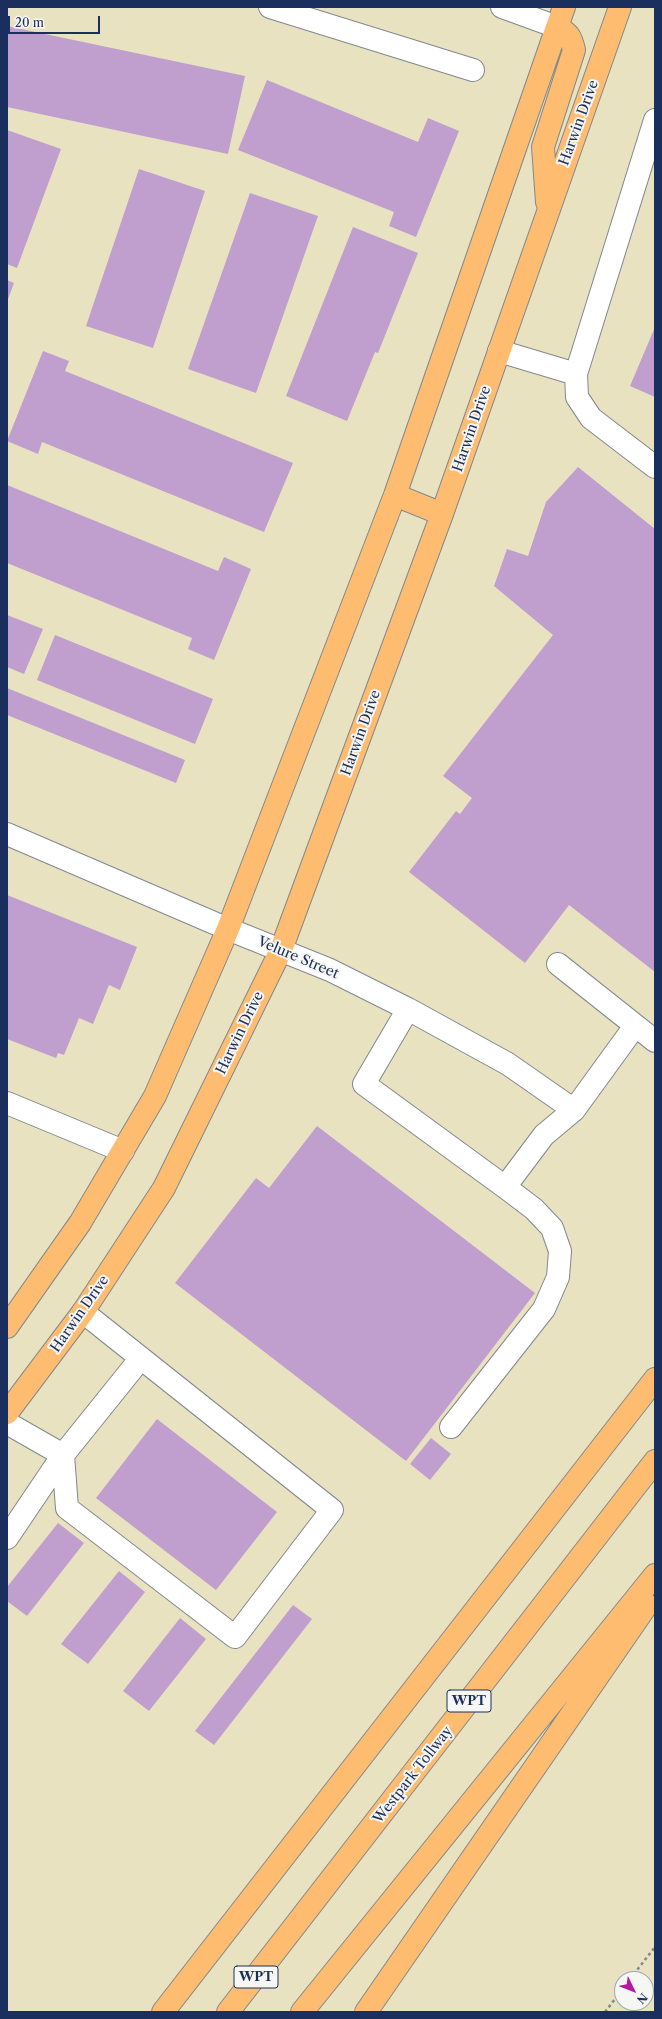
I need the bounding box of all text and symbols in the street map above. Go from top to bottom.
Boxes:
scale bar [10,8,102,34]
text: 20 m [15,15,44,30]
street label: Harwin Drive [556,78,602,168]
street label: Harwin Drive [449,384,495,474]
street label: Harwin Drive [338,688,384,778]
street label: Velure Street [255,933,341,983]
street label: Harwin Drive [213,989,267,1077]
street label: Harwin Drive [47,1272,113,1356]
road number: WPT [447,1690,491,1712]
street label: Westpark Tollway [370,1723,456,1827]
road number: WPT [234,1966,278,1988]
north arrow [614,1971,654,2011]
text: N [634,1990,650,2007]

